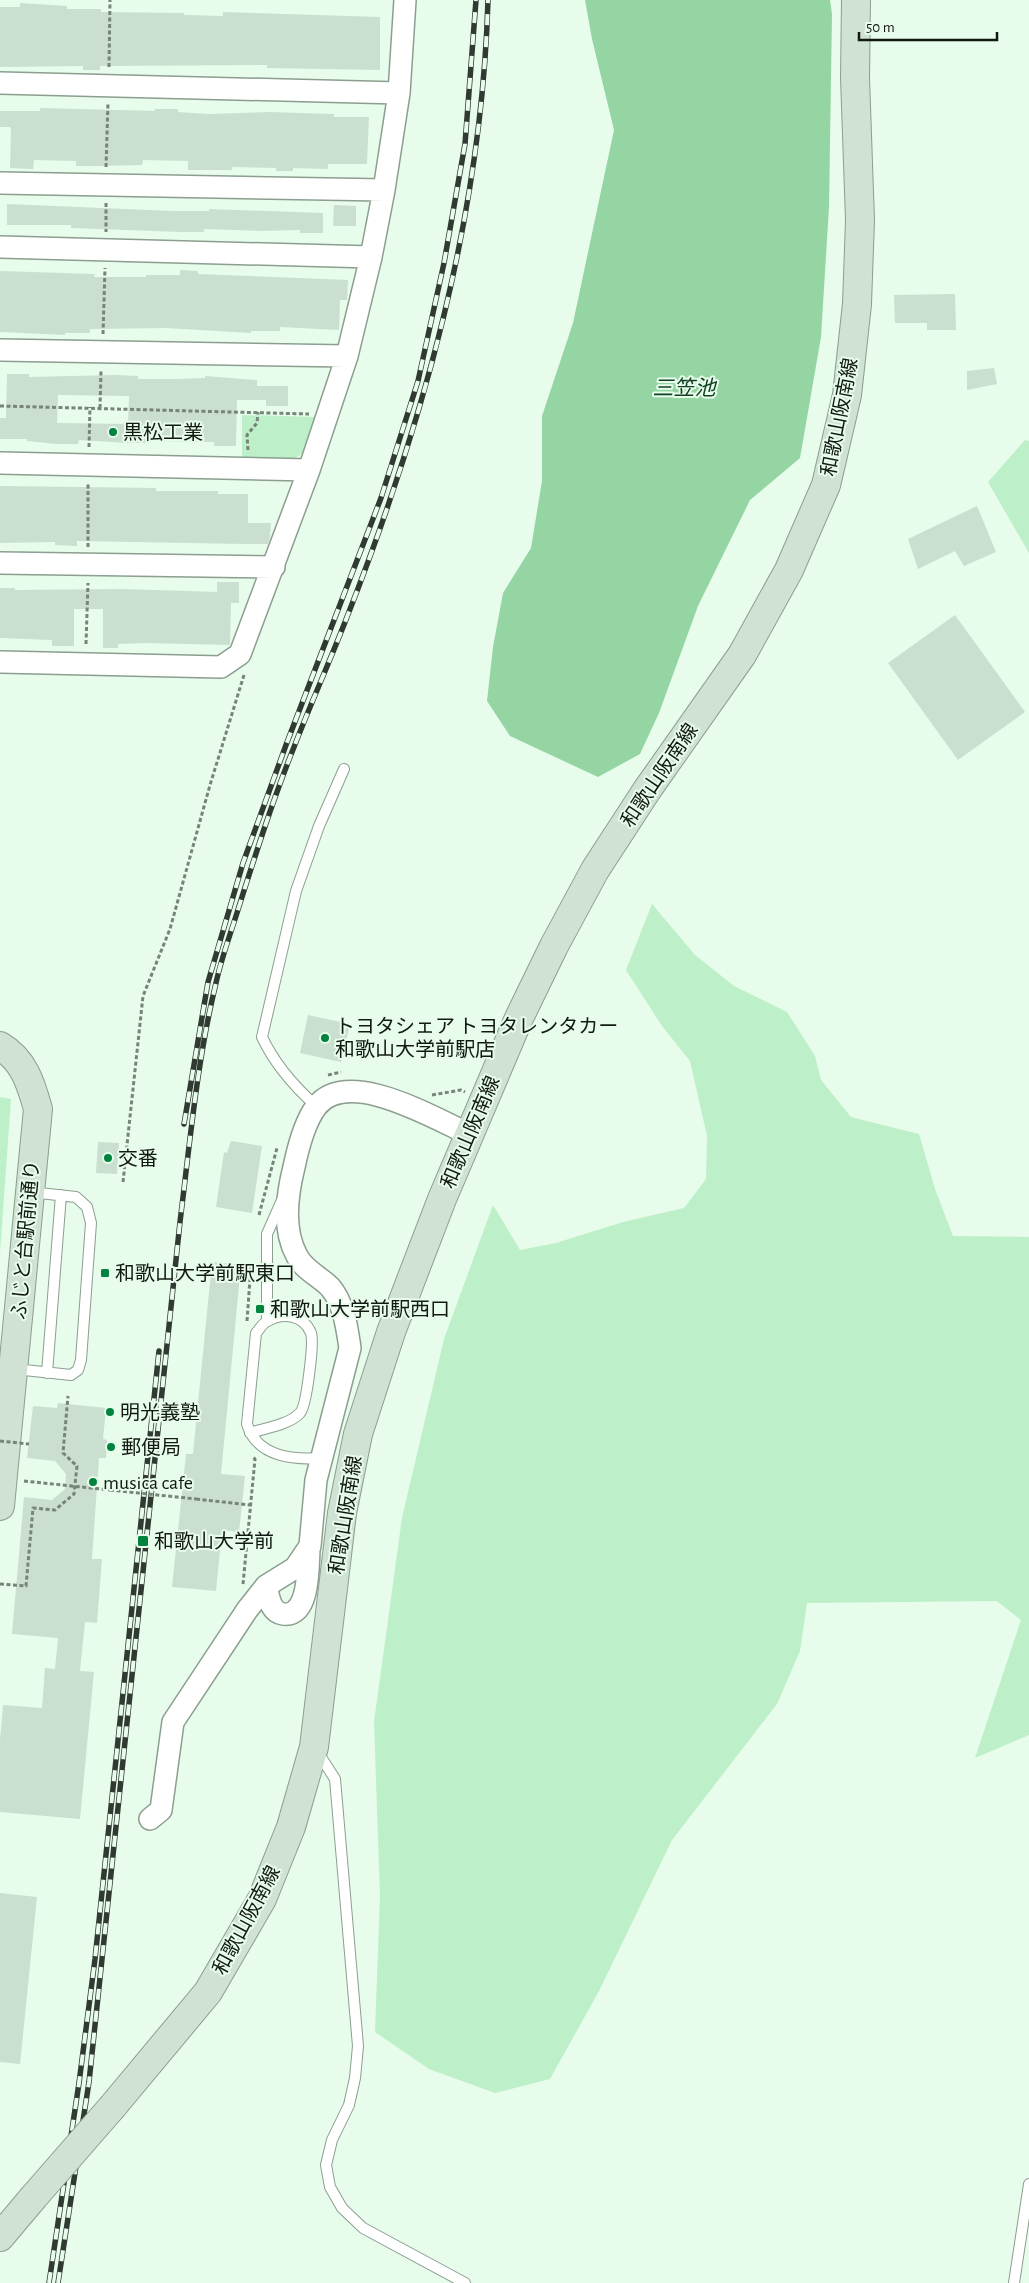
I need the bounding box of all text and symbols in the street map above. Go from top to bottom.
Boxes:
scale bar [859,10,996,42]
text: 50 m [866,20,895,35]
street label: 和歌山阪南線 [817,356,861,478]
water label: 三笠池 [653,377,717,399]
place label: 黒松工業 [123,422,203,443]
marker: 黒松工業 [107,426,119,438]
street label: 和歌山阪南線 [616,719,702,831]
place label: トヨタシェア トヨタレンタカー 和歌山大学前駅店 [335,1016,618,1060]
marker: トヨタシェア トヨタレンタカー 和歌山大学前駅店 [319,1032,331,1044]
street label: 和歌山阪南線 [436,1072,504,1192]
place label: 交番 [118,1148,158,1169]
marker: 交番 [102,1152,114,1164]
street label: ふじと台駅前通り [8,1159,43,1321]
place label: 和歌山大学前駅東口 [115,1263,295,1284]
marker: 和歌山大学前駅東口 [99,1267,111,1279]
place label: 和歌山大学前駅西口 [270,1299,450,1320]
marker: 和歌山大学前駅西口 [254,1303,266,1315]
place label: 明光義塾 [120,1402,200,1423]
marker: 明光義塾 [104,1406,116,1418]
place label: 郵便局 [121,1437,181,1458]
marker: 郵便局 [105,1441,117,1453]
street label: 和歌山阪南線 [325,1454,365,1576]
place label: musica cafe [103,1473,193,1493]
marker: musica cafe [87,1476,99,1488]
place label: 和歌山大学前 [154,1531,274,1552]
marker: 和歌山大学前 [136,1534,150,1548]
street label: 和歌山阪南線 [208,1862,284,1978]

